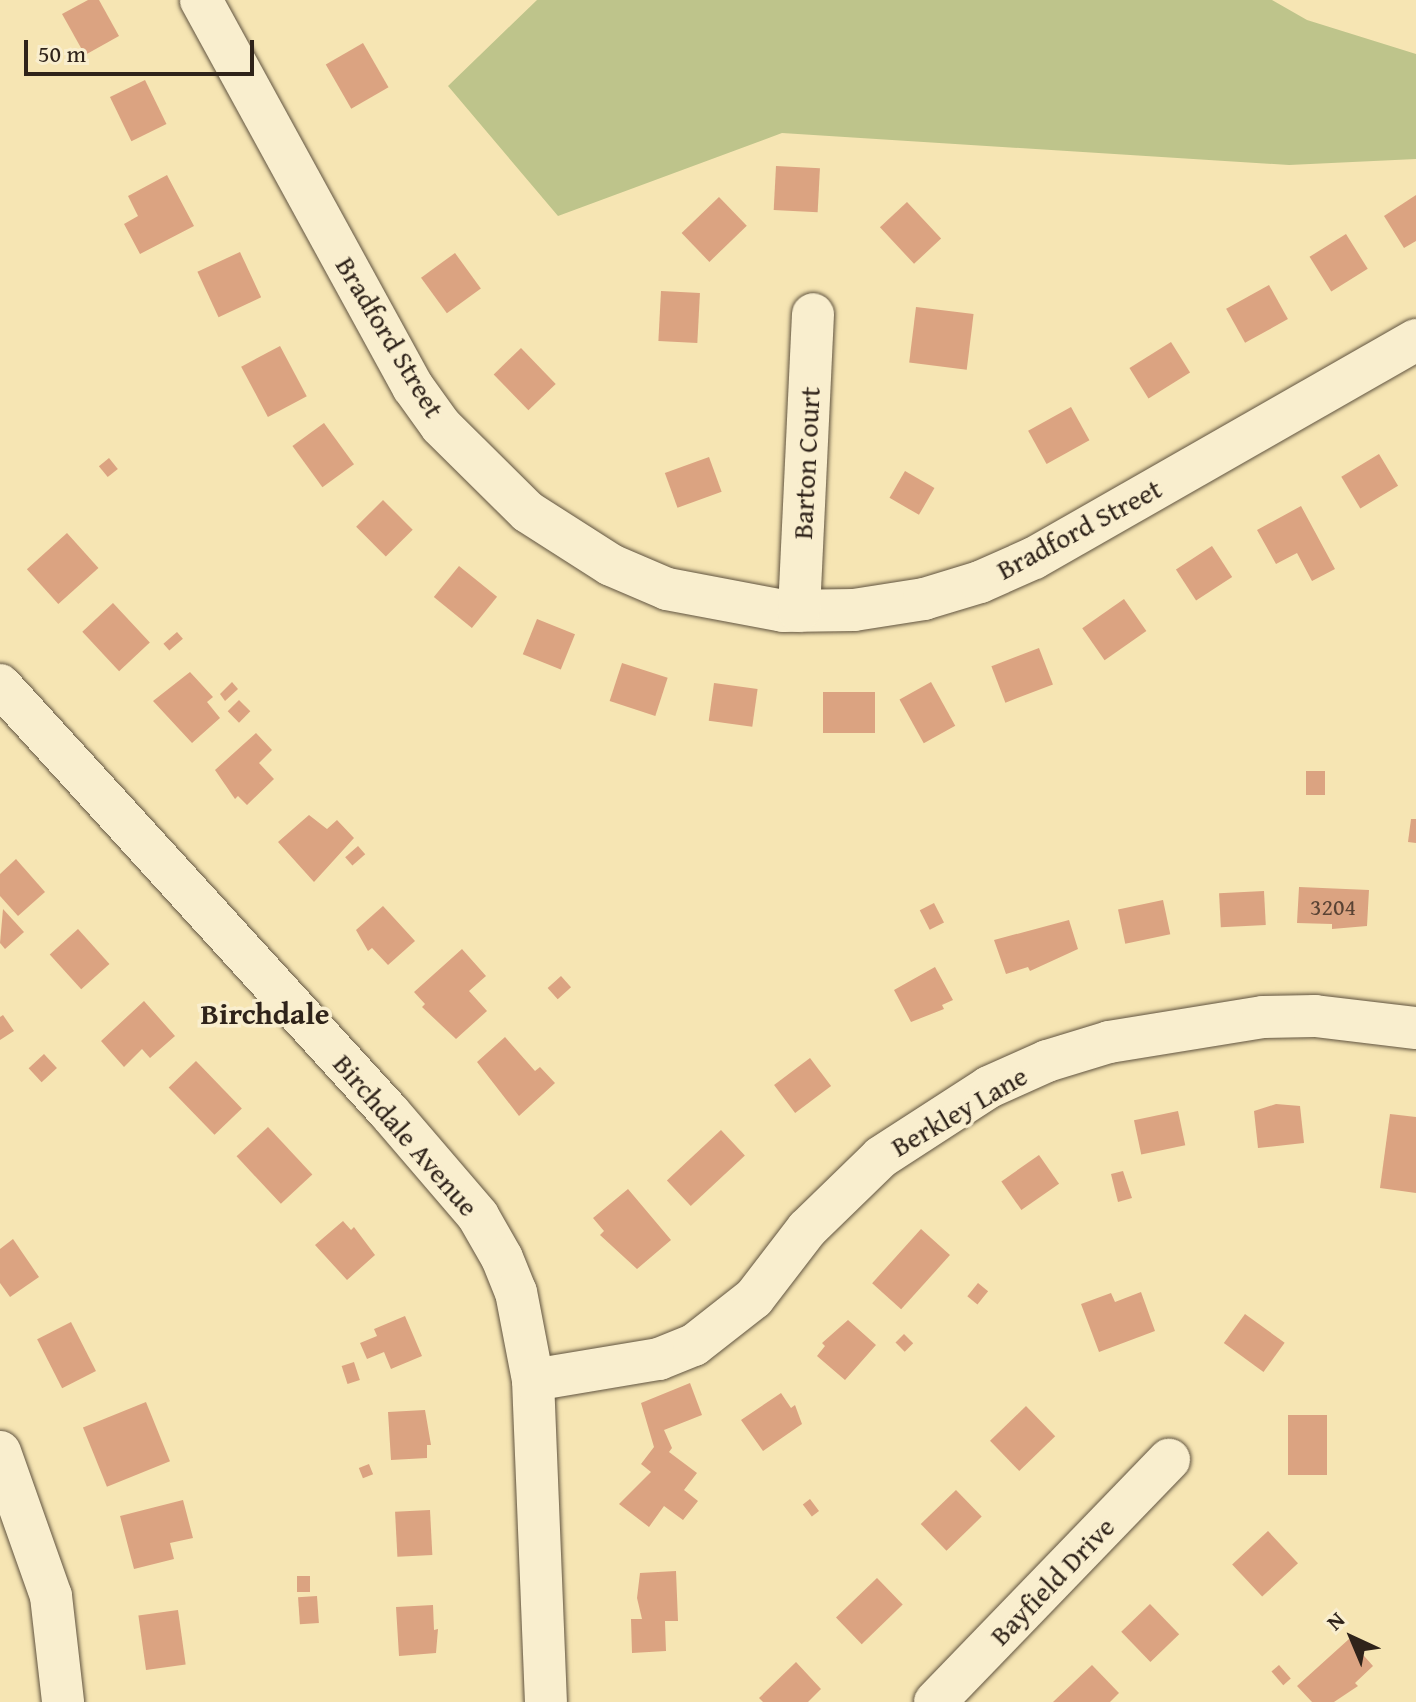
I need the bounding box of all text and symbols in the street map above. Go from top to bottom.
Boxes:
scale bar [28,24,258,74]
text: 50 m [38,36,86,71]
street label: Bradford Street [329,250,451,424]
street label: Barton Court [785,386,827,540]
street label: Bradford Street [991,471,1167,587]
house number: 3204 [1310,893,1356,921]
district label: Birchdale [201,995,329,1031]
street label: Birchdale Avenue [326,1047,486,1223]
street label: Berkley Lane [885,1059,1033,1163]
street label: Bayfield Drive [983,1510,1121,1652]
north arrow [1312,1598,1392,1678]
text: N [1319,1604,1352,1637]

